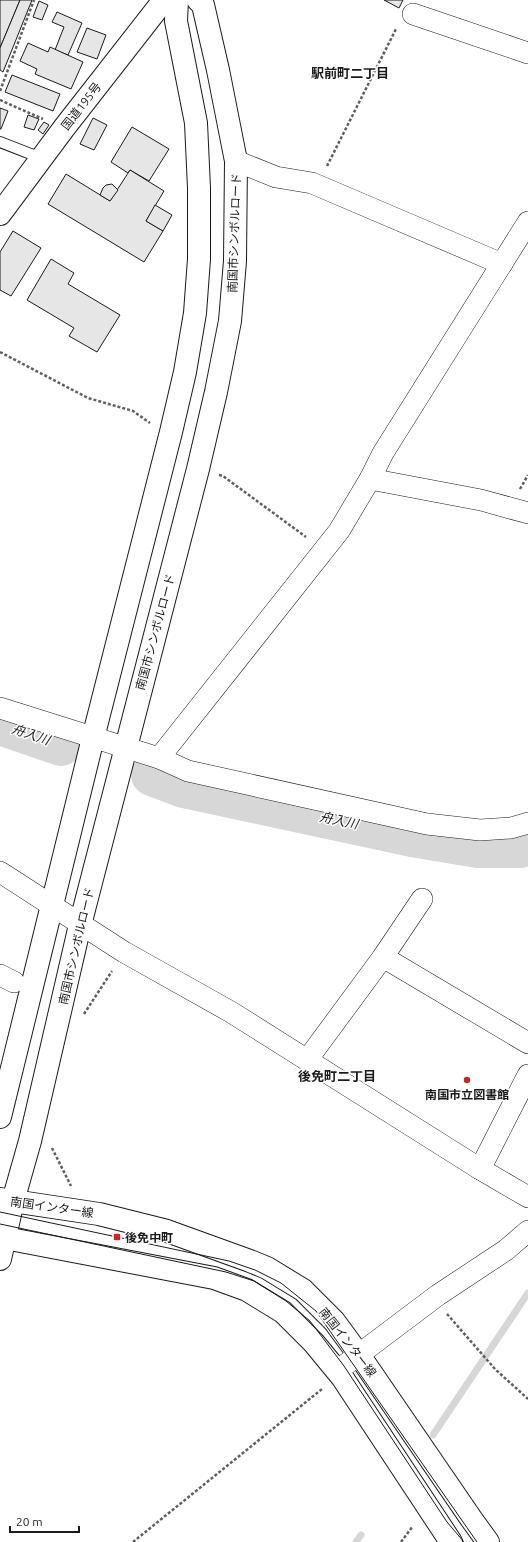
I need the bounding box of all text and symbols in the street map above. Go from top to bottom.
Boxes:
district label: 駅前町二丁目 [311,66,389,80]
street label: 国道195号 [59,80,103,132]
street label: 南国市シンボルロード [225,173,243,293]
street label: 南国市シンボルロード [133,572,177,692]
water label: 舟入川 [10,721,54,748]
water label: 舟入川 [318,809,361,831]
street label: 南国市シンボルロード [56,886,96,1006]
district label: 後免町二丁目 [298,1069,376,1083]
marker: 南国市立図書館 [462,1075,472,1085]
place label: 南国市立図書館 [425,1088,509,1101]
street label: 南国インター線 [9,1195,95,1219]
place label: 後免中町 [125,1231,173,1244]
marker: 後免中町 [112,1232,122,1242]
street label: 南国インター線 [317,1305,379,1379]
scale bar [10,1508,79,1534]
text: 20 m [16,1515,43,1528]

